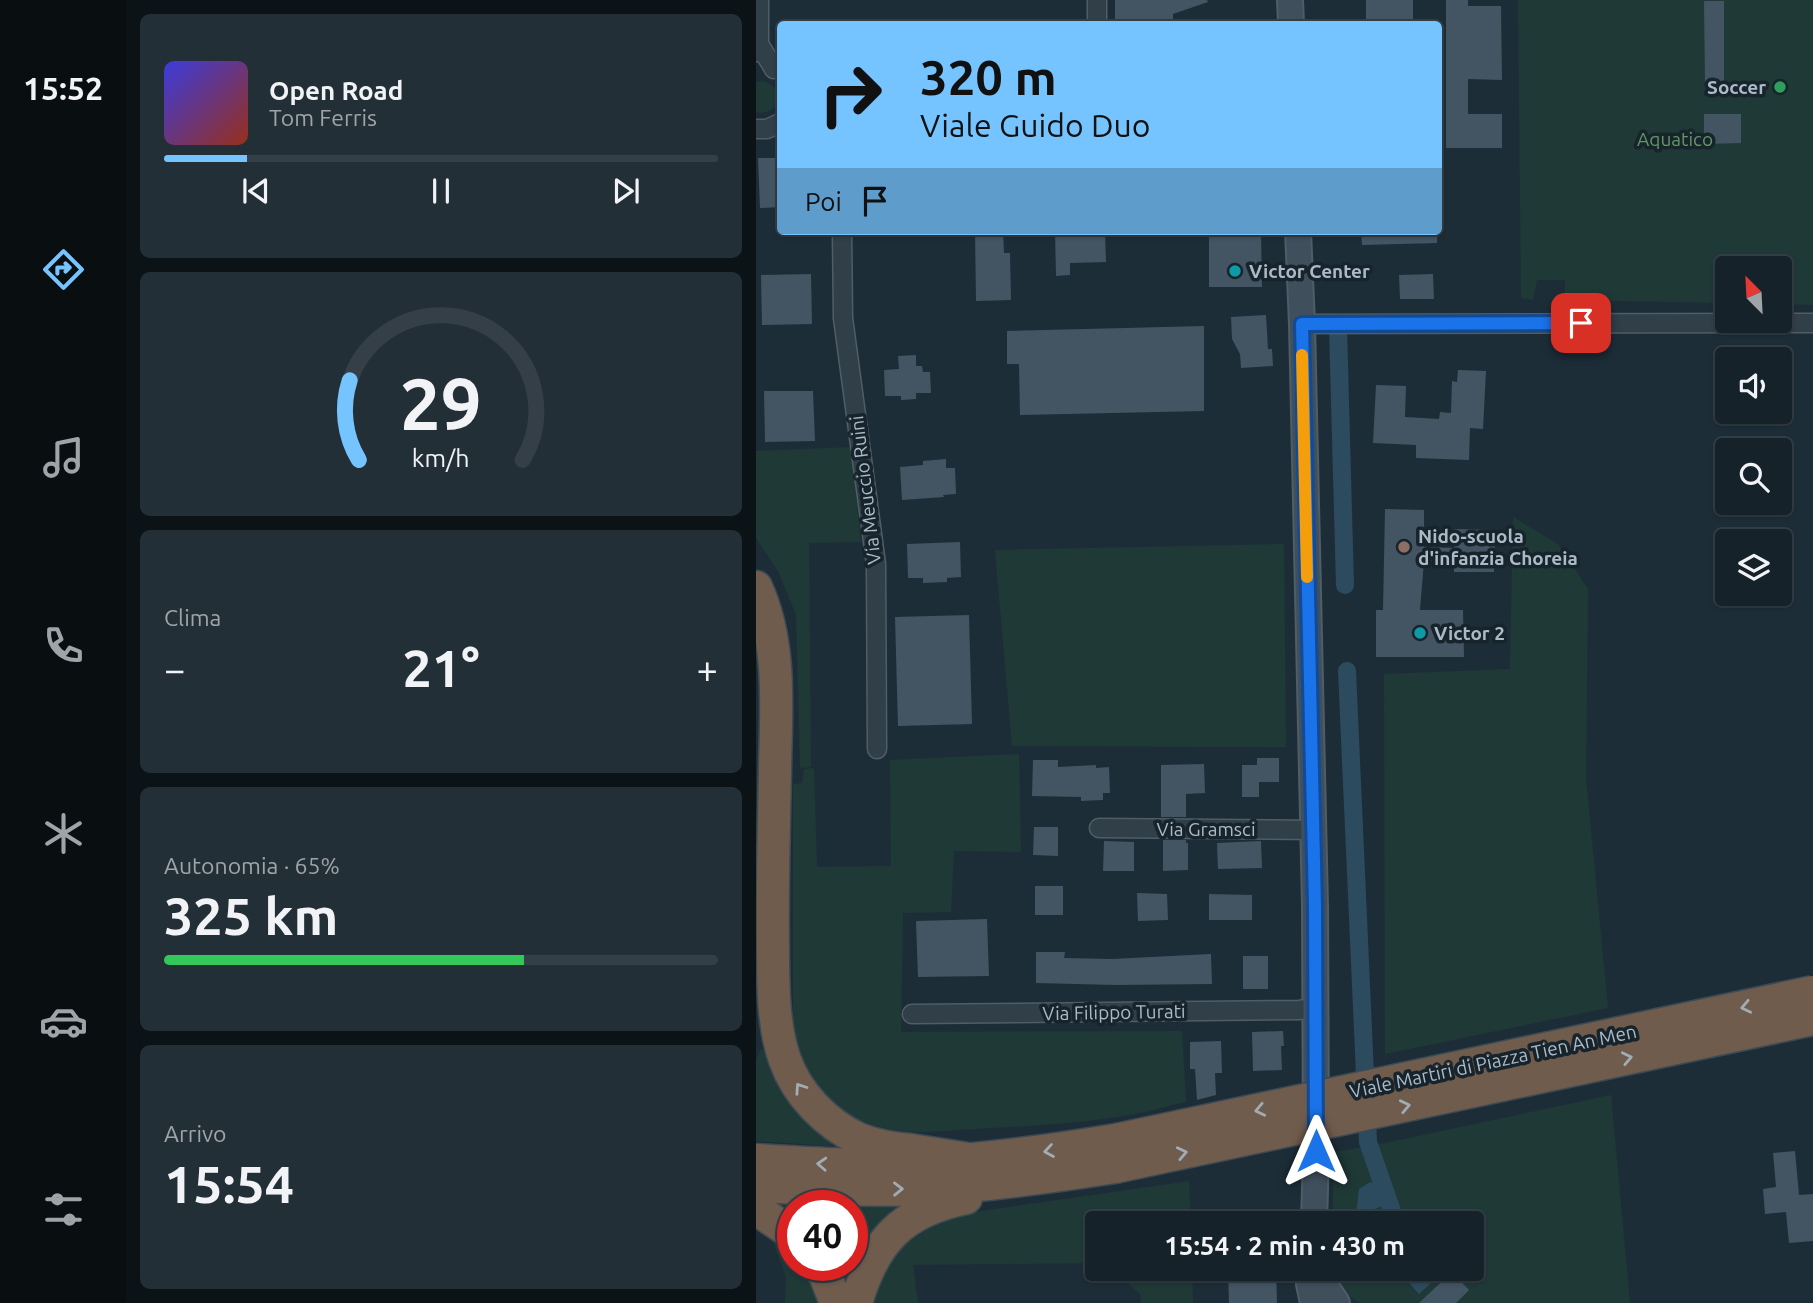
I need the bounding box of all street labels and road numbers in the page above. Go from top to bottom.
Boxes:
street label: Via Meuccio Ruini [845,414,885,566]
street label: Via Gramsci [1156,818,1256,840]
street label: Via Filippo Turati [1042,1000,1186,1024]
street label: Viale Martiri di Piazza Tien An Men [1348,1020,1638,1102]

